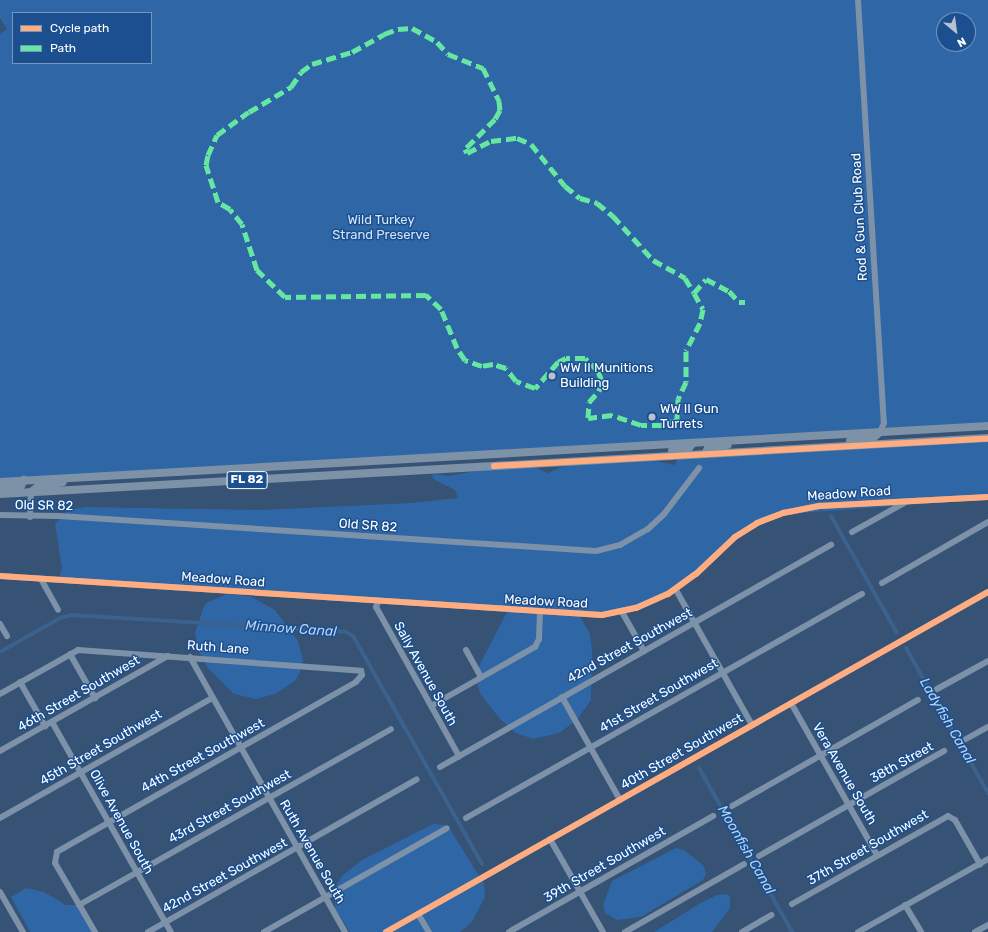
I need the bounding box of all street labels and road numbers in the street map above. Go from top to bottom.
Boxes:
street label: Rod & Gun Club Road [849,153,871,281]
road number: FL 82 [226,470,268,490]
street label: Meadow Road [806,483,892,505]
street label: Old SR 82 [15,498,73,514]
street label: Old SR 82 [338,516,398,536]
street label: Meadow Road [180,569,266,591]
street label: Meadow Road [504,592,588,612]
street label: 42nd Street Southwest [565,605,695,687]
street label: Sally Avenue South [390,619,460,729]
street label: Ruth Lane [186,638,250,658]
street label: 46th Street Southwest [15,653,143,735]
street label: 41st Street Southwest [597,656,721,736]
street label: 45th Street Southwest [37,707,165,789]
street label: 40th Street Southwest [618,711,746,793]
street label: 44th Street Southwest [139,716,267,796]
street label: Vera Avenue South [808,720,880,828]
street label: 38th Street [868,739,936,787]
street label: Olive Avenue South [86,767,156,877]
street label: 43rd Street Southwest [166,767,294,847]
street label: Ruth Avenue South [276,797,348,907]
street label: 37th Street Southwest [805,807,931,889]
street label: 39th Street Southwest [541,824,669,906]
street label: 42nd Street Southwest [160,835,290,917]

